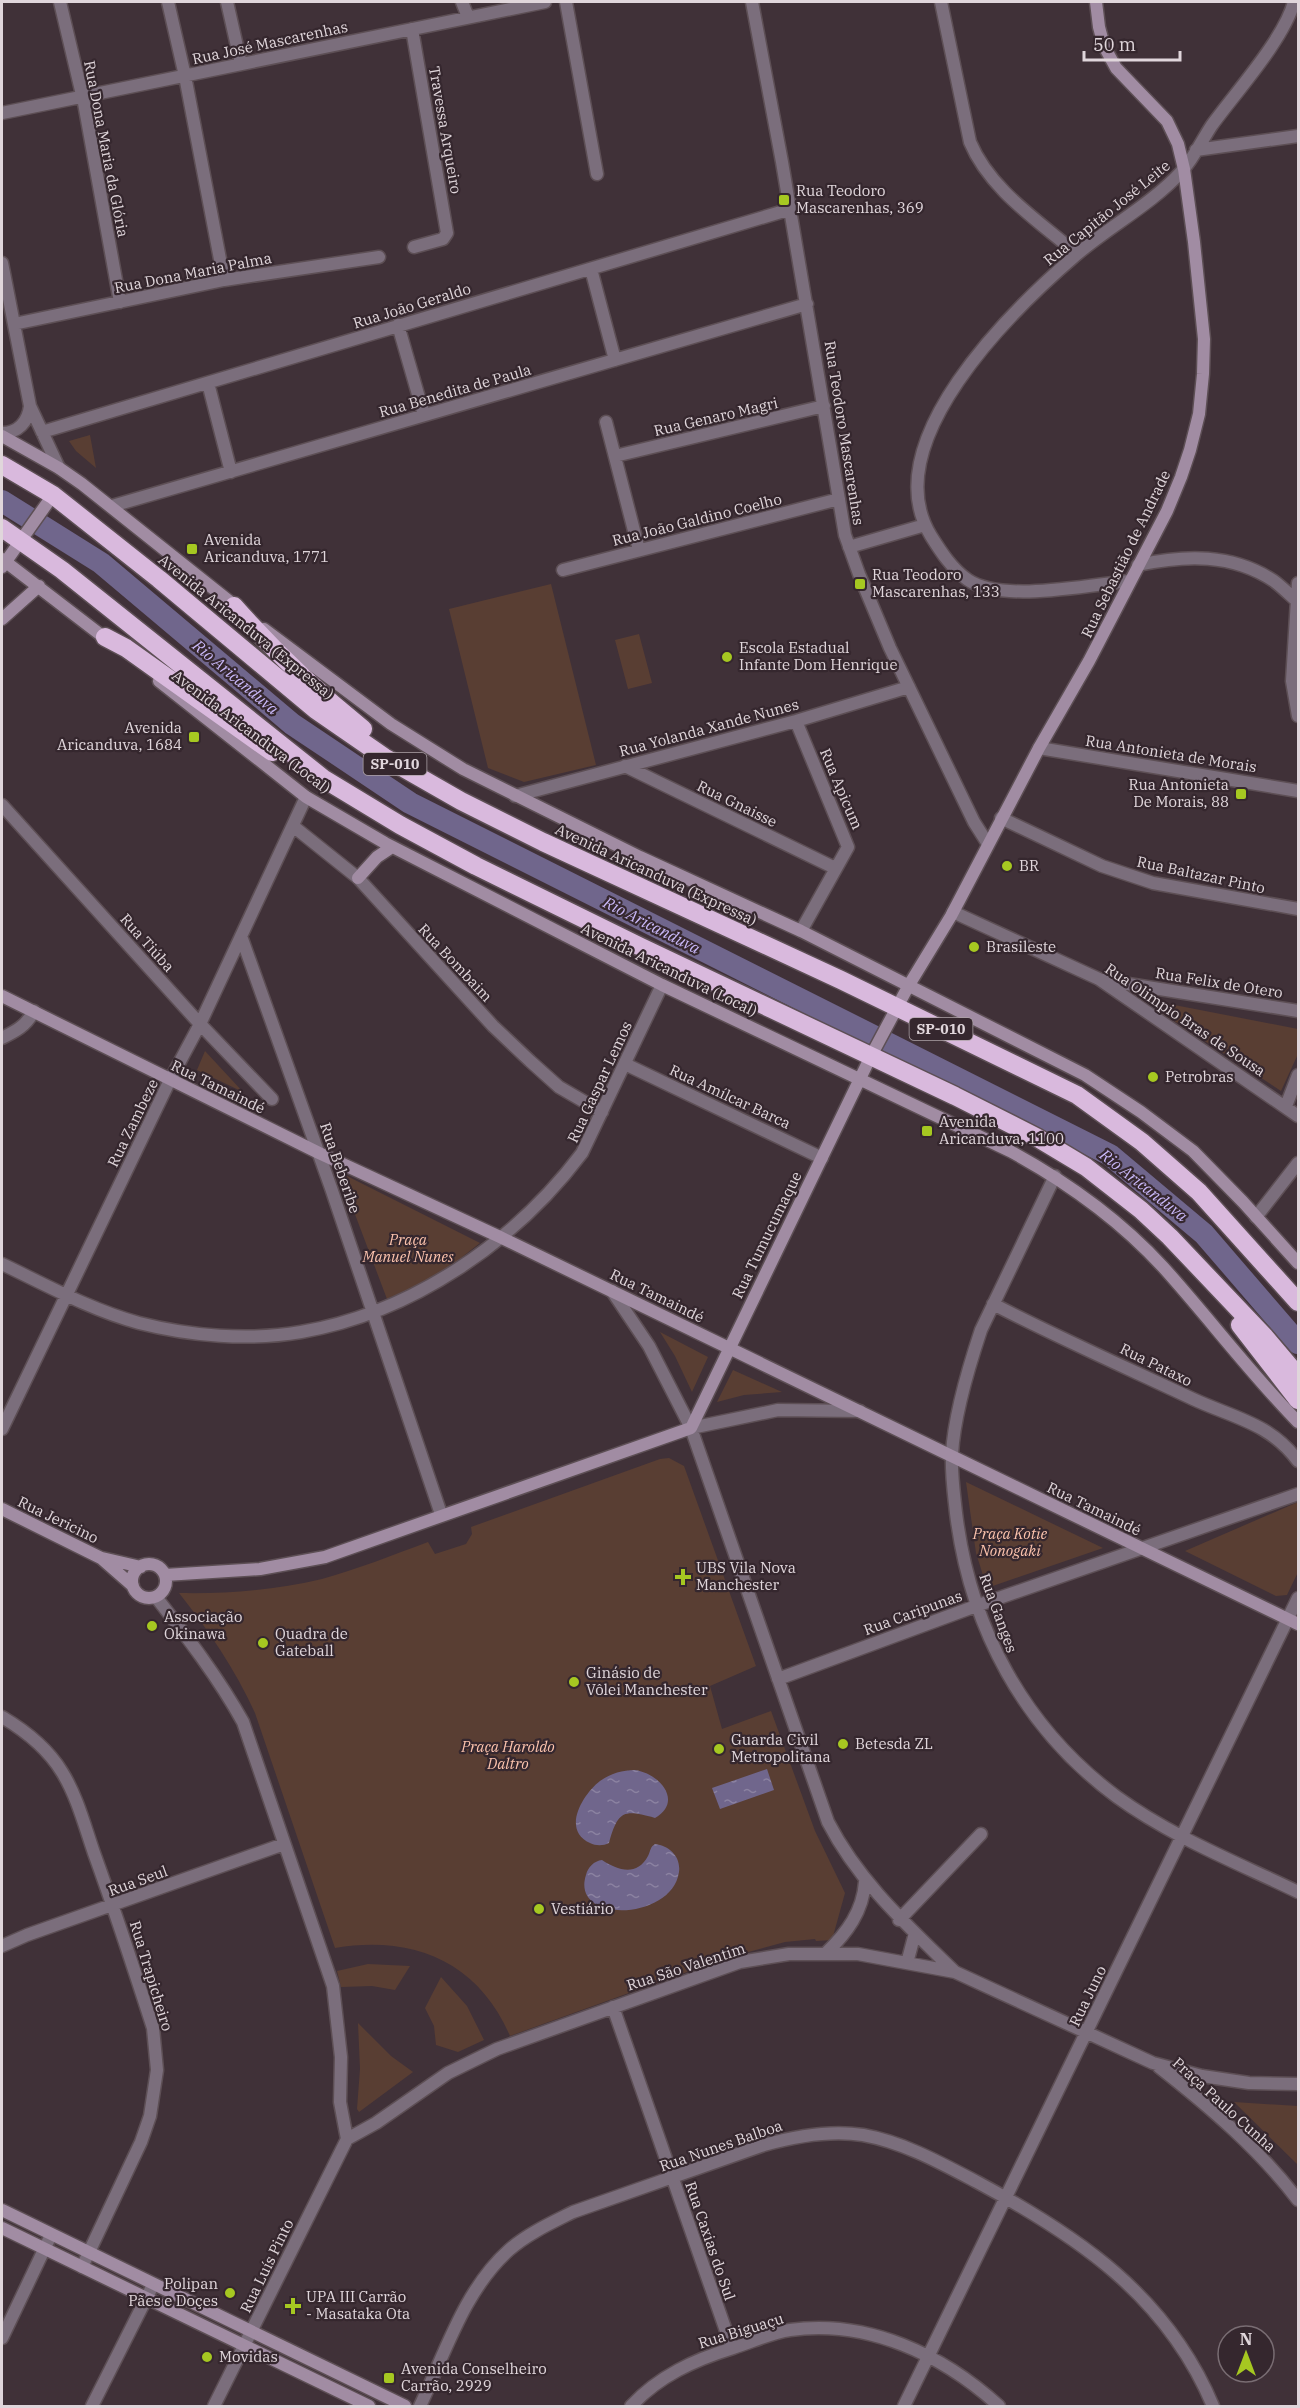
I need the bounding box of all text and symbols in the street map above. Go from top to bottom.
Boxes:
street label: Rua José Mascarenhas [190,17,349,68]
scale bar [1084,24,1180,62]
text: 50 m [1093,33,1136,56]
street label: Rua Dona Maria da Glória [80,59,133,239]
street label: Travessa Arqueiro [425,65,466,195]
street label: Rua Capitão José Leite [1040,156,1174,269]
place label: Rua Teodoro Mascarenhas, 369 [796,181,924,217]
marker: Rua Teodoro Mascarenhas, 369 [777,193,791,207]
street label: Rua Dona Maria Palma [113,248,273,297]
street label: Rua João Geraldo [351,279,473,332]
street label: Rua Teodoro Mascarenhas [821,339,868,527]
street label: Rua Benedita de Paula [377,360,533,421]
street label: Rua Genaro Magri [652,393,780,440]
street label: Rua Sebastião de Andrade [1077,467,1174,641]
street label: Rua João Galdino Coelho [610,489,784,550]
place label: Avenida Aricanduva, 1771 [204,530,329,566]
marker: Avenida Aricanduva, 1771 [185,542,199,556]
street label: Avenida Aricanduva (Expressa) [155,550,338,703]
place label: Rua Teodoro Mascarenhas, 133 [872,565,1000,601]
marker: Rua Teodoro Mascarenhas, 133 [853,577,867,591]
water label: Rio Aricanduva [188,635,283,719]
place label: Escola Estadual Infante Dom Henrique [739,638,897,674]
marker: Escola Estadual Infante Dom Henrique [720,650,734,664]
street label: Avenida Aricanduva (Local) [168,666,334,797]
street label: Rua Yolanda Xande Nunes [617,694,801,761]
place label: Avenida Aricanduva, 1684 [57,718,182,754]
marker: Avenida Aricanduva, 1684 [187,730,201,744]
street label: Rua Antonieta de Morais [1084,731,1258,776]
street label: Rua Apicum [816,745,867,832]
road number: SP-010 [364,753,426,775]
place label: Rua Antonieta De Morais, 88 [1129,775,1229,811]
street label: Rua Gnaisse [694,776,780,831]
marker: Rua Antonieta De Morais, 88 [1234,787,1248,801]
street label: Avenida Aricanduva (Expressa) [552,819,760,930]
street label: Rua Baltazar Pinto [1135,852,1267,897]
place label: BR [1019,856,1039,875]
marker: BR [1000,859,1014,873]
water label: Rio Aricanduva [599,892,704,958]
street label: Rua Tiúba [116,910,179,976]
street label: Avenida Aricanduva (Local) [578,919,760,1021]
street label: Rua Bombaim [414,920,496,1006]
place label: Brasileste [986,937,1056,956]
marker: Brasileste [967,940,981,954]
street label: Rua Olimpio Bras de Sousa [1101,959,1269,1080]
street label: Rua Felix de Otero [1154,963,1284,1002]
street label: Rua Gaspar Lemos [563,1018,636,1146]
road number: SP-010 [910,1018,972,1040]
street label: Rua Tamaindé [168,1056,268,1118]
street label: Rua Amílcar Barca [667,1060,794,1133]
place label: Petrobras [1165,1067,1234,1086]
marker: Petrobras [1146,1070,1160,1084]
street label: Rua Zambeze [103,1076,162,1170]
place label: Avenida Aricanduva, 1100 [939,1112,1064,1148]
street label: Rua Beberibe [316,1120,365,1216]
marker: Avenida Aricanduva, 1100 [920,1124,934,1138]
water label: Rio Aricanduva [1095,1144,1192,1226]
street label: Rua Tumucumaque [728,1168,806,1301]
park label: Praça Manuel Nunes [361,1230,454,1266]
street label: Rua Tamaindé [607,1265,707,1327]
street label: Rua Pataxo [1117,1339,1196,1390]
street label: Rua Tamaindé [1044,1478,1144,1540]
street label: Rua Jericino [15,1492,102,1547]
park label: Praça Kotie Nonogaki [972,1524,1047,1560]
place label: UBS Vila Nova Manchester [696,1558,796,1594]
marker: UBS Vila Nova Manchester [674,1568,692,1586]
street label: Rua Ganges [975,1571,1022,1655]
street label: Rua Caripunas [861,1586,965,1639]
place label: Associação Okinawa [164,1607,242,1643]
marker: Associação Okinawa [145,1619,159,1633]
place label: Quadra de Gateball [275,1624,348,1660]
marker: Quadra de Gateball [256,1636,270,1650]
place label: Ginásio de Vôlei Manchester [586,1663,708,1699]
marker: Ginásio de Vôlei Manchester [567,1675,581,1689]
place label: Guarda Civil Metropolitana [731,1730,831,1766]
place label: Betesda ZL [855,1734,933,1753]
park label: Praça Haroldo Daltro [460,1737,555,1773]
marker: Betesda ZL [836,1737,850,1751]
marker: Guarda Civil Metropolitana [712,1742,726,1756]
street label: Rua Seul [106,1861,170,1900]
place label: Vestiário [551,1899,613,1918]
marker: Vestiário [532,1902,546,1916]
street label: Rua Trapicheiro [126,1918,177,2033]
street label: Rua São Valentim [624,1938,748,1995]
street label: Rua Juno [1065,1962,1110,2029]
street label: Praça Paulo Cunha [1169,2053,1280,2156]
street label: Rua Nunes Balboa [657,2116,785,2176]
street label: Rua Caxias do Sul [681,2179,740,2303]
street label: Rua Luís Pinto [236,2216,297,2316]
place label: Polipan Pães e Doçes [128,2274,218,2310]
marker: Polipan Pães e Doçes [223,2286,237,2300]
place label: UPA III Carrão - Masataka Ota [306,2287,410,2323]
marker: UPA III Carrão - Masataka Ota [284,2297,302,2315]
street label: Rua Biguaçu [696,2309,786,2353]
north arrow [1216,2324,1276,2384]
text: N [1240,2329,1252,2349]
place label: Movidas [219,2347,278,2366]
marker: Movidas [200,2350,214,2364]
place label: Avenida Conselheiro Carrão, 2929 [401,2359,547,2395]
marker: Avenida Conselheiro Carrão, 2929 [382,2371,396,2385]

